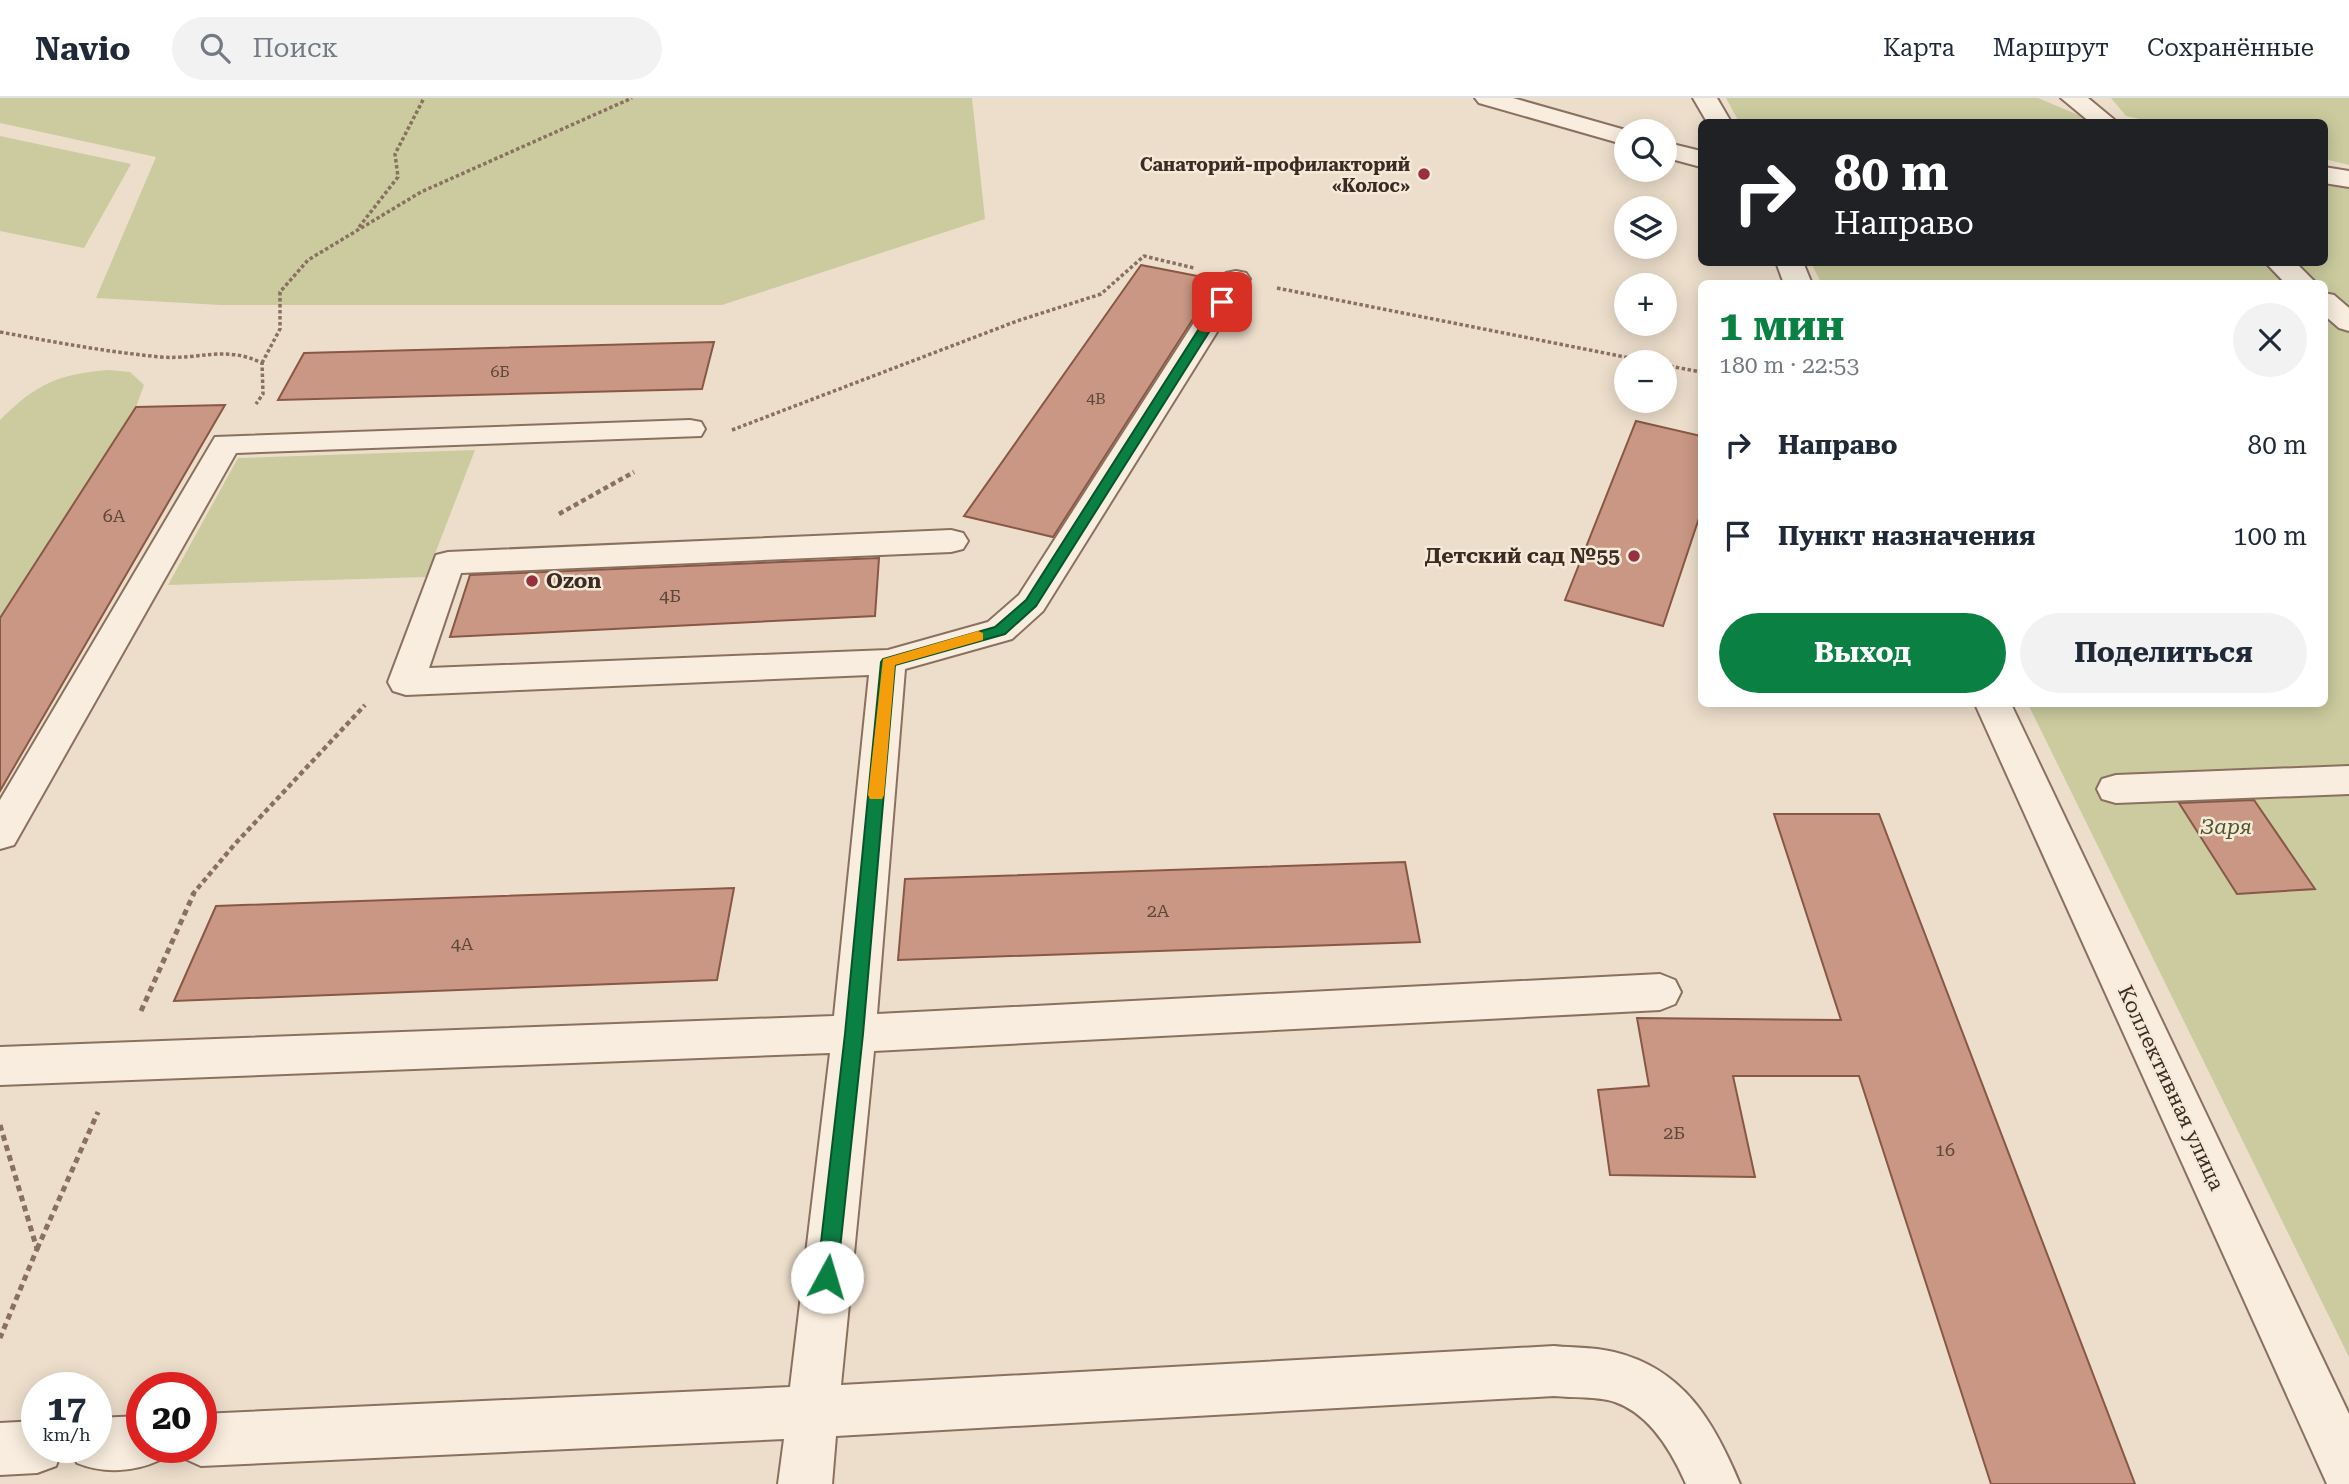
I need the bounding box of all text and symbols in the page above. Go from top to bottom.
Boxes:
search box [172,17,662,80]
text: Navio [35,29,130,68]
icon: search [196,29,234,67]
text: Поиск [252,33,338,63]
text: Карта [1883,34,1955,62]
text: Маршрут [1993,34,2109,62]
text: Сохранённые [2147,34,2314,62]
map controls [1614,119,1677,413]
button: search [1614,119,1677,182]
text: 80 m [1834,145,1949,202]
icon: right [1719,147,1810,238]
place label: Санаторий-профилакторий «Колос» [1140,154,1410,196]
marker: Санаторий-профилакторий «Колос» [1416,166,1432,182]
button: layers [1614,196,1677,259]
text: Направо [1834,204,1974,242]
pin [1192,272,1252,332]
button: + [1614,273,1677,336]
icon: arrive [1203,283,1241,321]
text: 1 мин [1719,301,1844,350]
button: close [2233,303,2307,377]
button: − [1614,350,1677,413]
text: 180 m · 22:53 [1719,352,1859,379]
house number: 6Б [490,362,510,381]
house number: 4В [1086,389,1106,408]
icon: right [1719,426,1757,464]
text: Направо [1778,430,1898,460]
text: 80 m [2248,430,2307,460]
house number: 6А [103,505,126,526]
icon: arrive [1719,517,1757,555]
text: Пункт назначения [1778,521,2035,551]
text: 100 m [2233,521,2307,551]
place label: Детский сад №55 [1425,544,1620,568]
marker: Детский сад №55 [1626,548,1642,564]
place label: Ozon [546,569,601,593]
marker: Ozon [524,573,540,589]
house number: 4Б [659,585,681,606]
button: Выход [1719,613,2006,693]
button: Поделиться [2020,613,2307,693]
park label: Заря [2200,815,2252,839]
house number: 2А [1147,900,1170,921]
house number: 4А [451,933,474,954]
street label: Коллективная улица [2113,982,2229,1195]
house number: 2Б [1663,1122,1685,1143]
house number: 16 [1935,1139,1955,1160]
position arrow [790,1240,864,1314]
speed limit sign: 20 [126,1372,217,1463]
text: 17 [47,1388,86,1429]
text: km/h [42,1424,91,1445]

